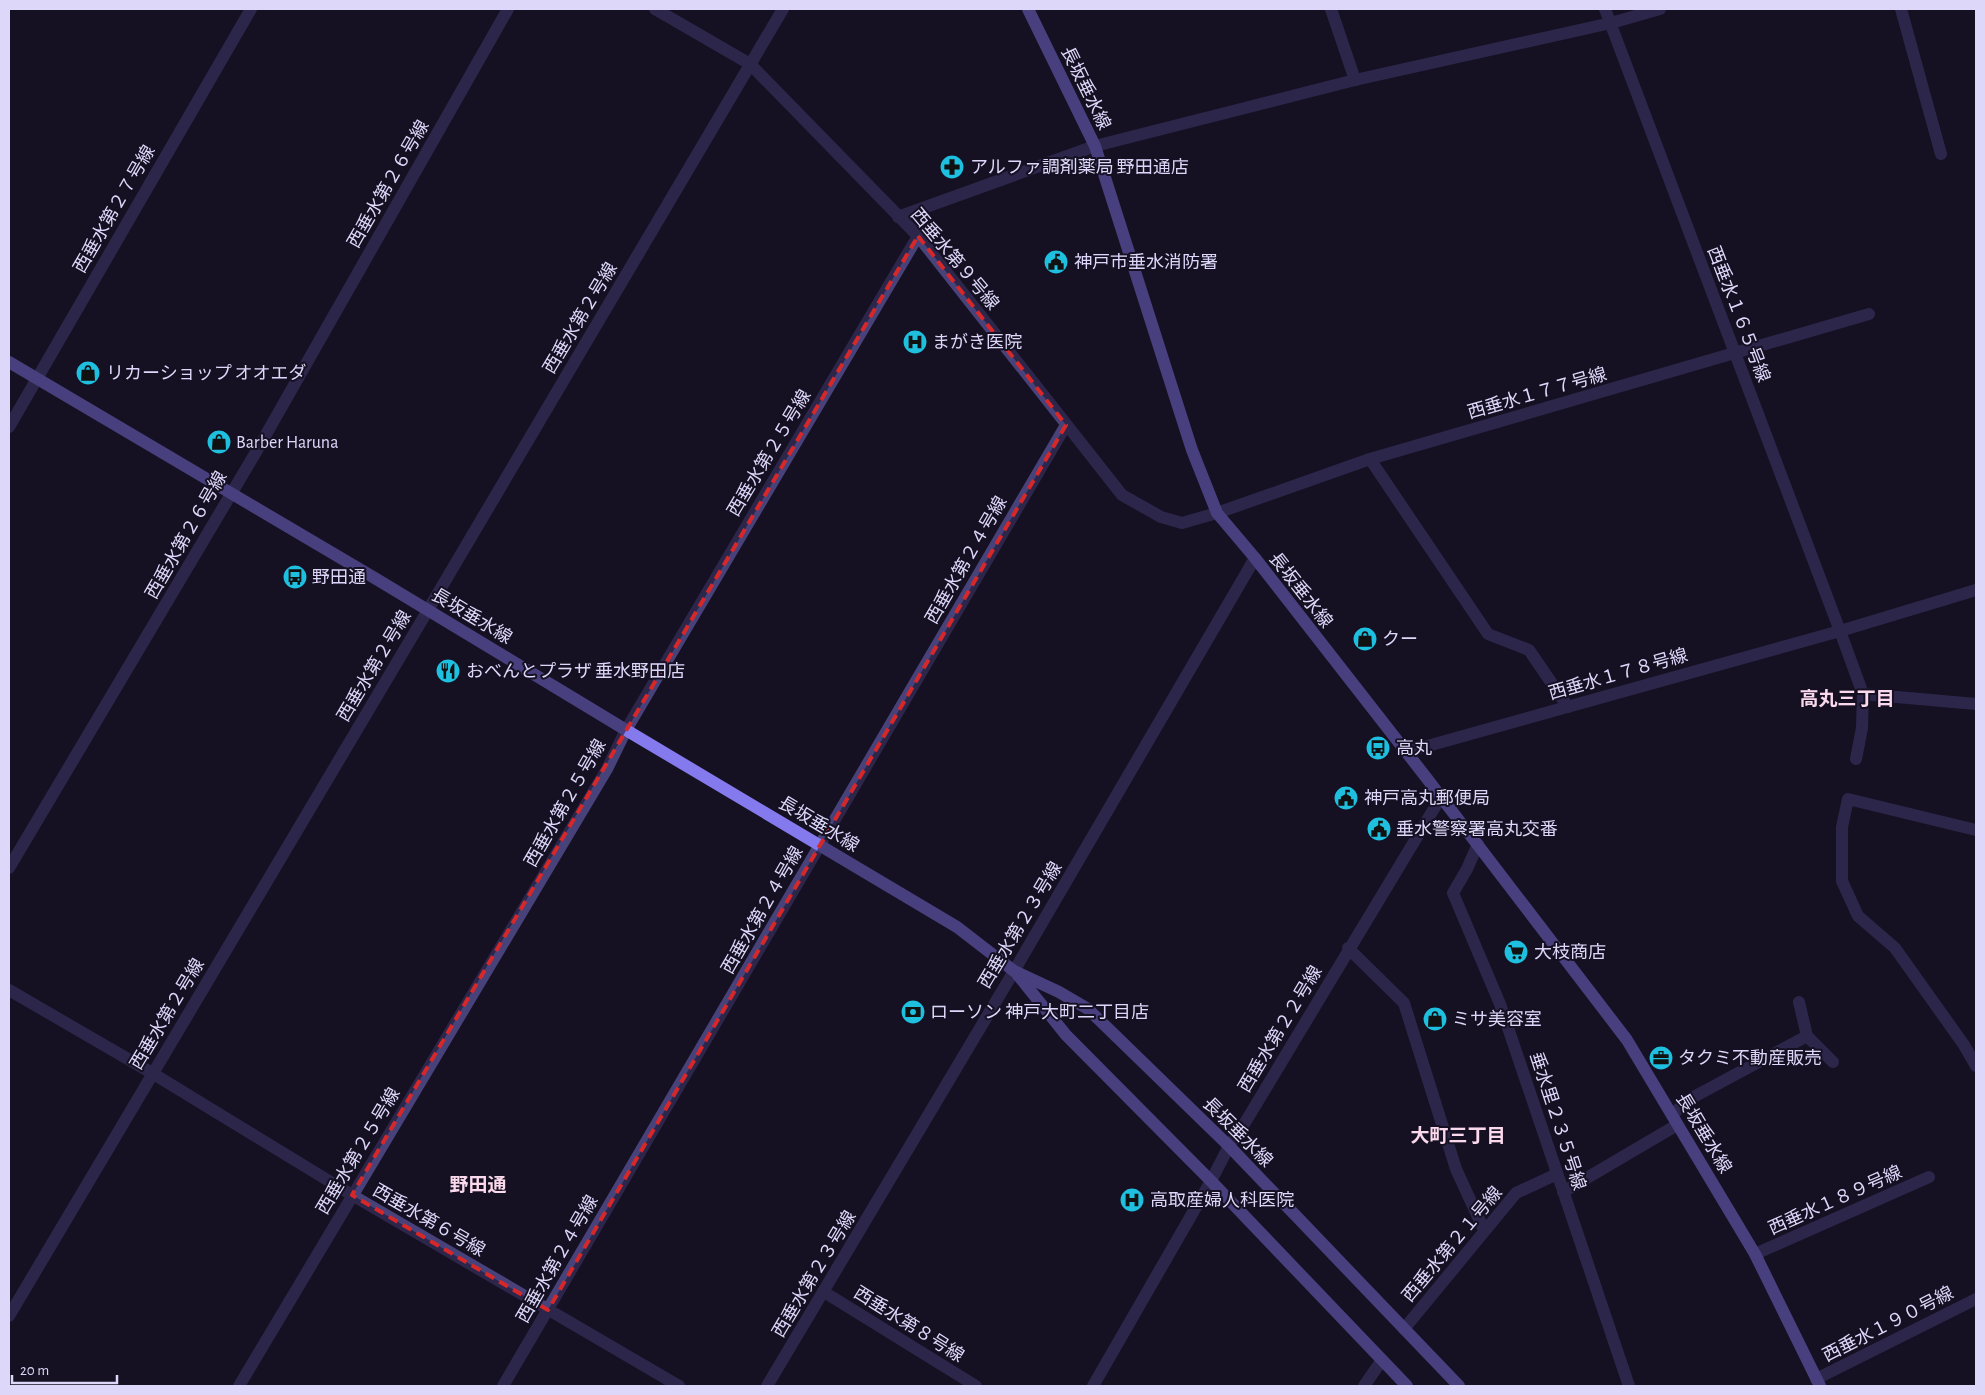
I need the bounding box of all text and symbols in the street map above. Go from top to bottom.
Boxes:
street label: 長坂垂水線 [1057,43,1115,133]
street label: 西垂水第２６号線 [343,117,433,251]
street label: 西垂水第２７号線 [69,142,159,276]
pharmacy icon: アルファ調剤薬局 野田通店 [939,154,965,180]
place label: アルファ調剤薬局 野田通店 [970,158,1189,177]
street label: 西垂水第９号線 [907,204,1003,314]
street label: 西垂水１６５号線 [1704,243,1774,385]
public building icon: 神戸市垂水消防署 [1043,249,1069,275]
place label: 神戸市垂水消防署 [1074,253,1218,272]
street label: 西垂水第２号線 [539,259,621,377]
hospital icon: まがき医院 [902,329,928,355]
place label: まがき医院 [932,332,1022,352]
shop icon: リカーショップ オオエダ [75,360,101,386]
place label: リカーショップ オオエダ [106,363,307,383]
street label: 西垂水１７７号線 [1465,364,1609,422]
street label: 西垂水第２５号線 [723,386,815,520]
shop icon: Barber Haruna [206,429,232,455]
place label: Barber Haruna [236,434,338,452]
street label: 西垂水第２６号線 [141,468,231,602]
street label: 西垂水第２４号線 [921,493,1011,627]
street label: 長坂垂水線 [1265,548,1337,632]
bus stop icon: 野田通 [282,564,308,590]
place label: 野田通 [312,568,366,587]
street label: 長坂垂水線 [428,584,516,648]
street label: 西垂水第２号線 [333,607,415,725]
shop icon: クー [1352,626,1378,652]
place label: クー [1382,630,1418,649]
street label: 西垂水１７８号線 [1546,645,1690,703]
restaurant icon: おべんとプラザ 垂水野田店 [435,658,461,684]
place label: おべんとプラザ 垂水野田店 [466,662,685,681]
district label: 高丸三丁目 [1799,689,1895,709]
bus stop icon: 高丸 [1365,735,1391,761]
street label: 西垂水第２５号線 [520,736,610,870]
place label: 高丸 [1396,739,1432,758]
public building icon: 神戸高丸郵便局 [1333,785,1359,811]
place label: 神戸高丸郵便局 [1364,789,1490,808]
street label: 長坂垂水線 [775,792,863,856]
public building icon: 垂水警察署高丸交番 [1366,816,1392,842]
place label: 垂水警察署高丸交番 [1396,819,1558,839]
street label: 西垂水第２４号線 [717,843,807,977]
street label: 西垂水第２３号線 [974,858,1066,992]
supermarket icon: 大枝商店 [1503,939,1529,965]
place label: 大枝商店 [1534,943,1606,962]
street label: 西垂水第２号線 [126,955,208,1073]
street label: 西垂水第２２号線 [1234,962,1326,1096]
bank icon: ローソン 神戸大町二丁目店 [900,999,926,1025]
place label: ローソン 神戸大町二丁目店 [930,1003,1149,1022]
shop icon: ミサ美容室 [1422,1006,1448,1032]
place label: ミサ美容室 [1452,1009,1542,1029]
office icon: タクミ不動産販売 [1648,1045,1674,1071]
street label: 垂水里２３５号線 [1526,1049,1590,1193]
place label: タクミ不動産販売 [1678,1049,1822,1068]
street label: 西垂水第２５号線 [312,1084,404,1218]
street label: 長坂垂水線 [1672,1089,1736,1177]
street label: 長坂垂水線 [1199,1093,1277,1171]
district label: 大町三丁目 [1410,1126,1506,1146]
street label: 西垂水１８９号線 [1765,1162,1905,1238]
district label: 野田通 [449,1175,507,1195]
street label: 西垂水第６号線 [369,1180,489,1260]
street label: 西垂水第２１号線 [1398,1182,1506,1306]
hospital icon: 高取産婦人科医院 [1119,1187,1145,1213]
place label: 高取産婦人科医院 [1150,1191,1294,1210]
street label: 西垂水第２４号線 [512,1192,602,1326]
street label: 西垂水第２３号線 [768,1207,860,1341]
street label: 西垂水第８号線 [850,1282,968,1366]
street label: 西垂水１９０号線 [1819,1282,1957,1366]
scale bar [12,1352,118,1384]
text: 20 m [20,1363,49,1378]

